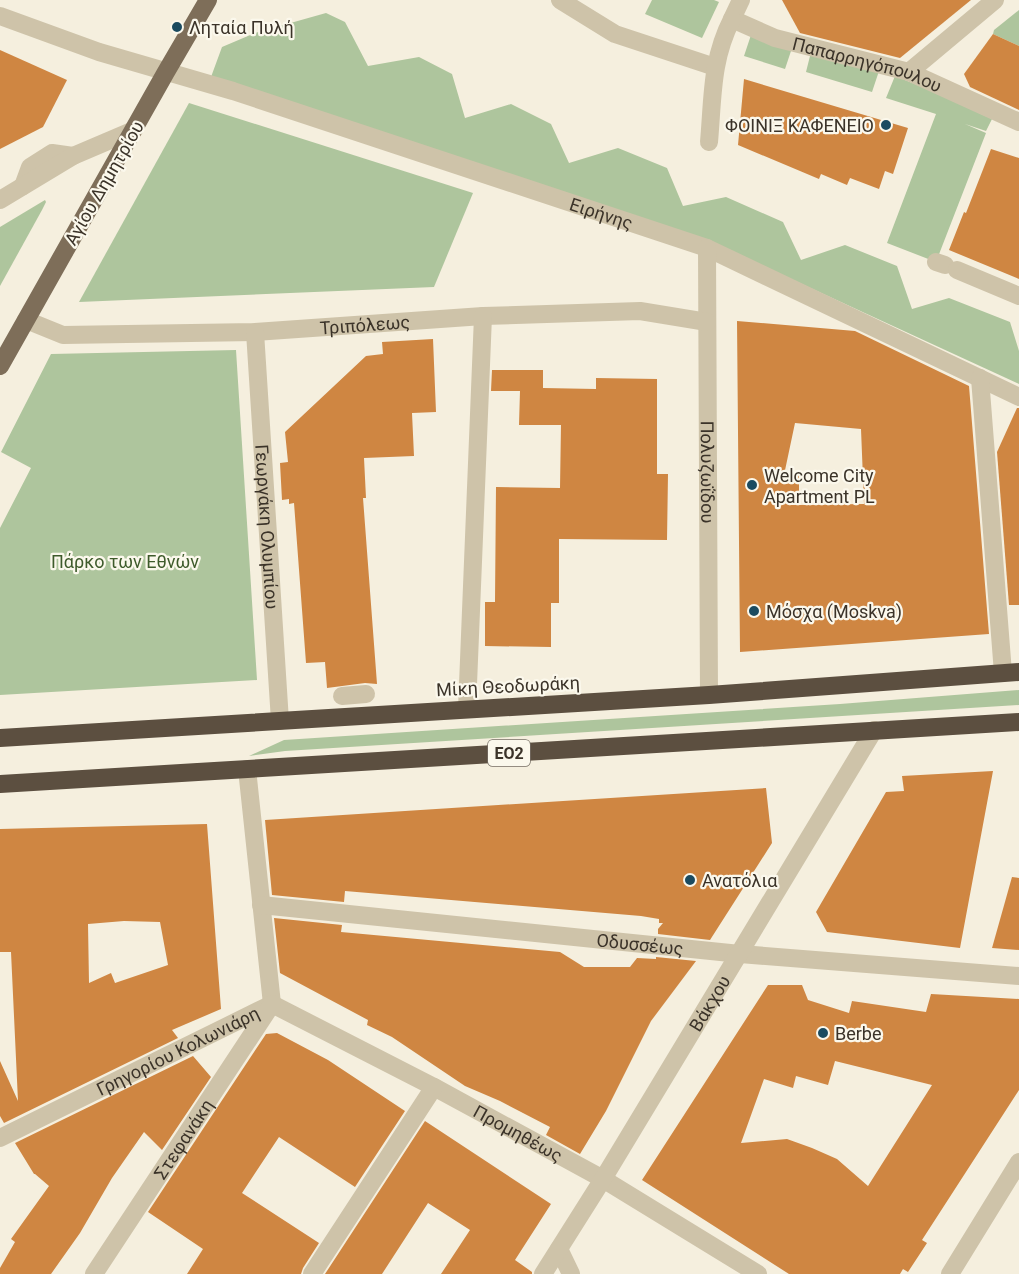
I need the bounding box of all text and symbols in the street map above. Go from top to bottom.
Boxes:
place label: Ληταία Πυλή [189,17,294,38]
marker: Ληταία Πυλή [170,20,184,34]
street label: Παπαρρηγόπουλου [790,32,945,96]
place label: ΦΟΙΝΙΞ ΚΑΦΕΝΕΙΟ [725,115,874,136]
street label: Αγίου Δημητρίου [60,117,148,249]
marker: ΦΟΙΝΙΞ ΚΑΦΕΝΕΙΟ [879,118,893,132]
street label: Ειρήνης [567,193,636,233]
street label: Τριπόλεως [319,311,411,338]
street label: Πολυζωΐδου [697,421,719,523]
street label: Γεωργάκη Ολυμπίου [252,444,283,610]
place label: Welcome City Apartment PL [764,465,875,507]
marker: Welcome City Apartment PL [745,478,759,492]
park label: Πάρκο των Εθνών [51,551,199,572]
place label: Μόσχα (Moskva) [766,601,902,623]
marker: Μόσχα (Moskva) [747,604,761,618]
street label: Μίκη Θεοδωράκη [435,672,581,700]
road number: ΕΟ2 [488,740,530,766]
place label: Ανατόλια [702,870,778,891]
marker: Ανατόλια [683,873,697,887]
street label: Οδυσσέως [596,929,684,959]
street label: Βάκχου [684,971,734,1035]
street label: Γρηγορίου Κολωνιάρη [93,1002,262,1099]
place label: Berbe [835,1023,882,1044]
marker: Berbe [816,1026,830,1040]
street label: Στεφανάκη [149,1095,217,1183]
street label: Προμηθέως [470,1100,566,1166]

